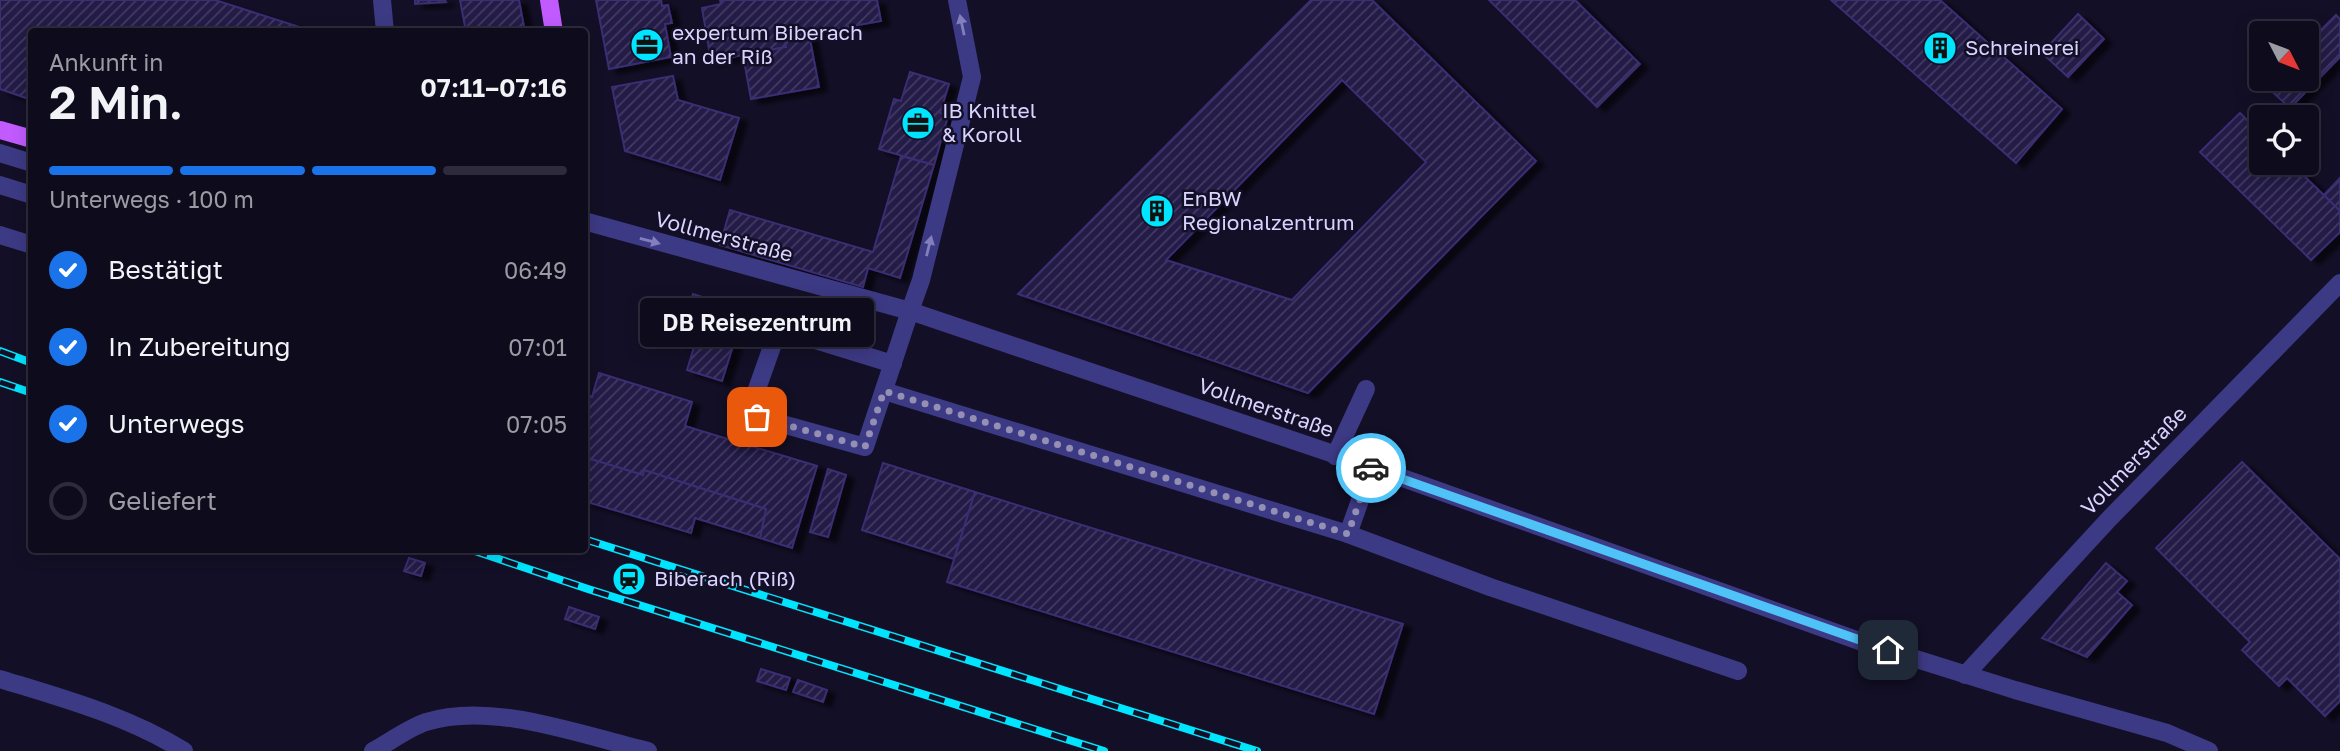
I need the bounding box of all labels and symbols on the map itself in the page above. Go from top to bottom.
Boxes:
one-way arrow [956,14,967,36]
place label: expertum Biberach an der Riß [672,19,863,69]
north arrow [2249,21,2319,91]
office icon: expertum Biberach an der Riß [628,26,666,64]
building icon: Schreinerei [1921,29,1959,67]
place label: Schreinerei [1965,34,2079,60]
place label: IB Knittel & Koroll [942,97,1036,147]
office icon: IB Knittel & Koroll [899,104,937,142]
place label: EnBW Regionalzentrum [1182,185,1355,235]
building icon: EnBW Regionalzentrum [1138,192,1176,230]
street label: Vollmerstraße [653,205,796,267]
one-way arrow [924,235,935,257]
one-way arrow [639,236,661,247]
callout: DB Reisezentrum [640,298,874,347]
street label: Vollmerstraße [1195,372,1337,442]
pin [727,387,787,447]
street label: Vollmerstraße [2075,400,2192,520]
courier [1336,433,1406,503]
station icon: Biberach (Riß) [610,560,648,598]
place label: Biberach (Riß) [654,565,796,591]
pin [1858,620,1918,680]

